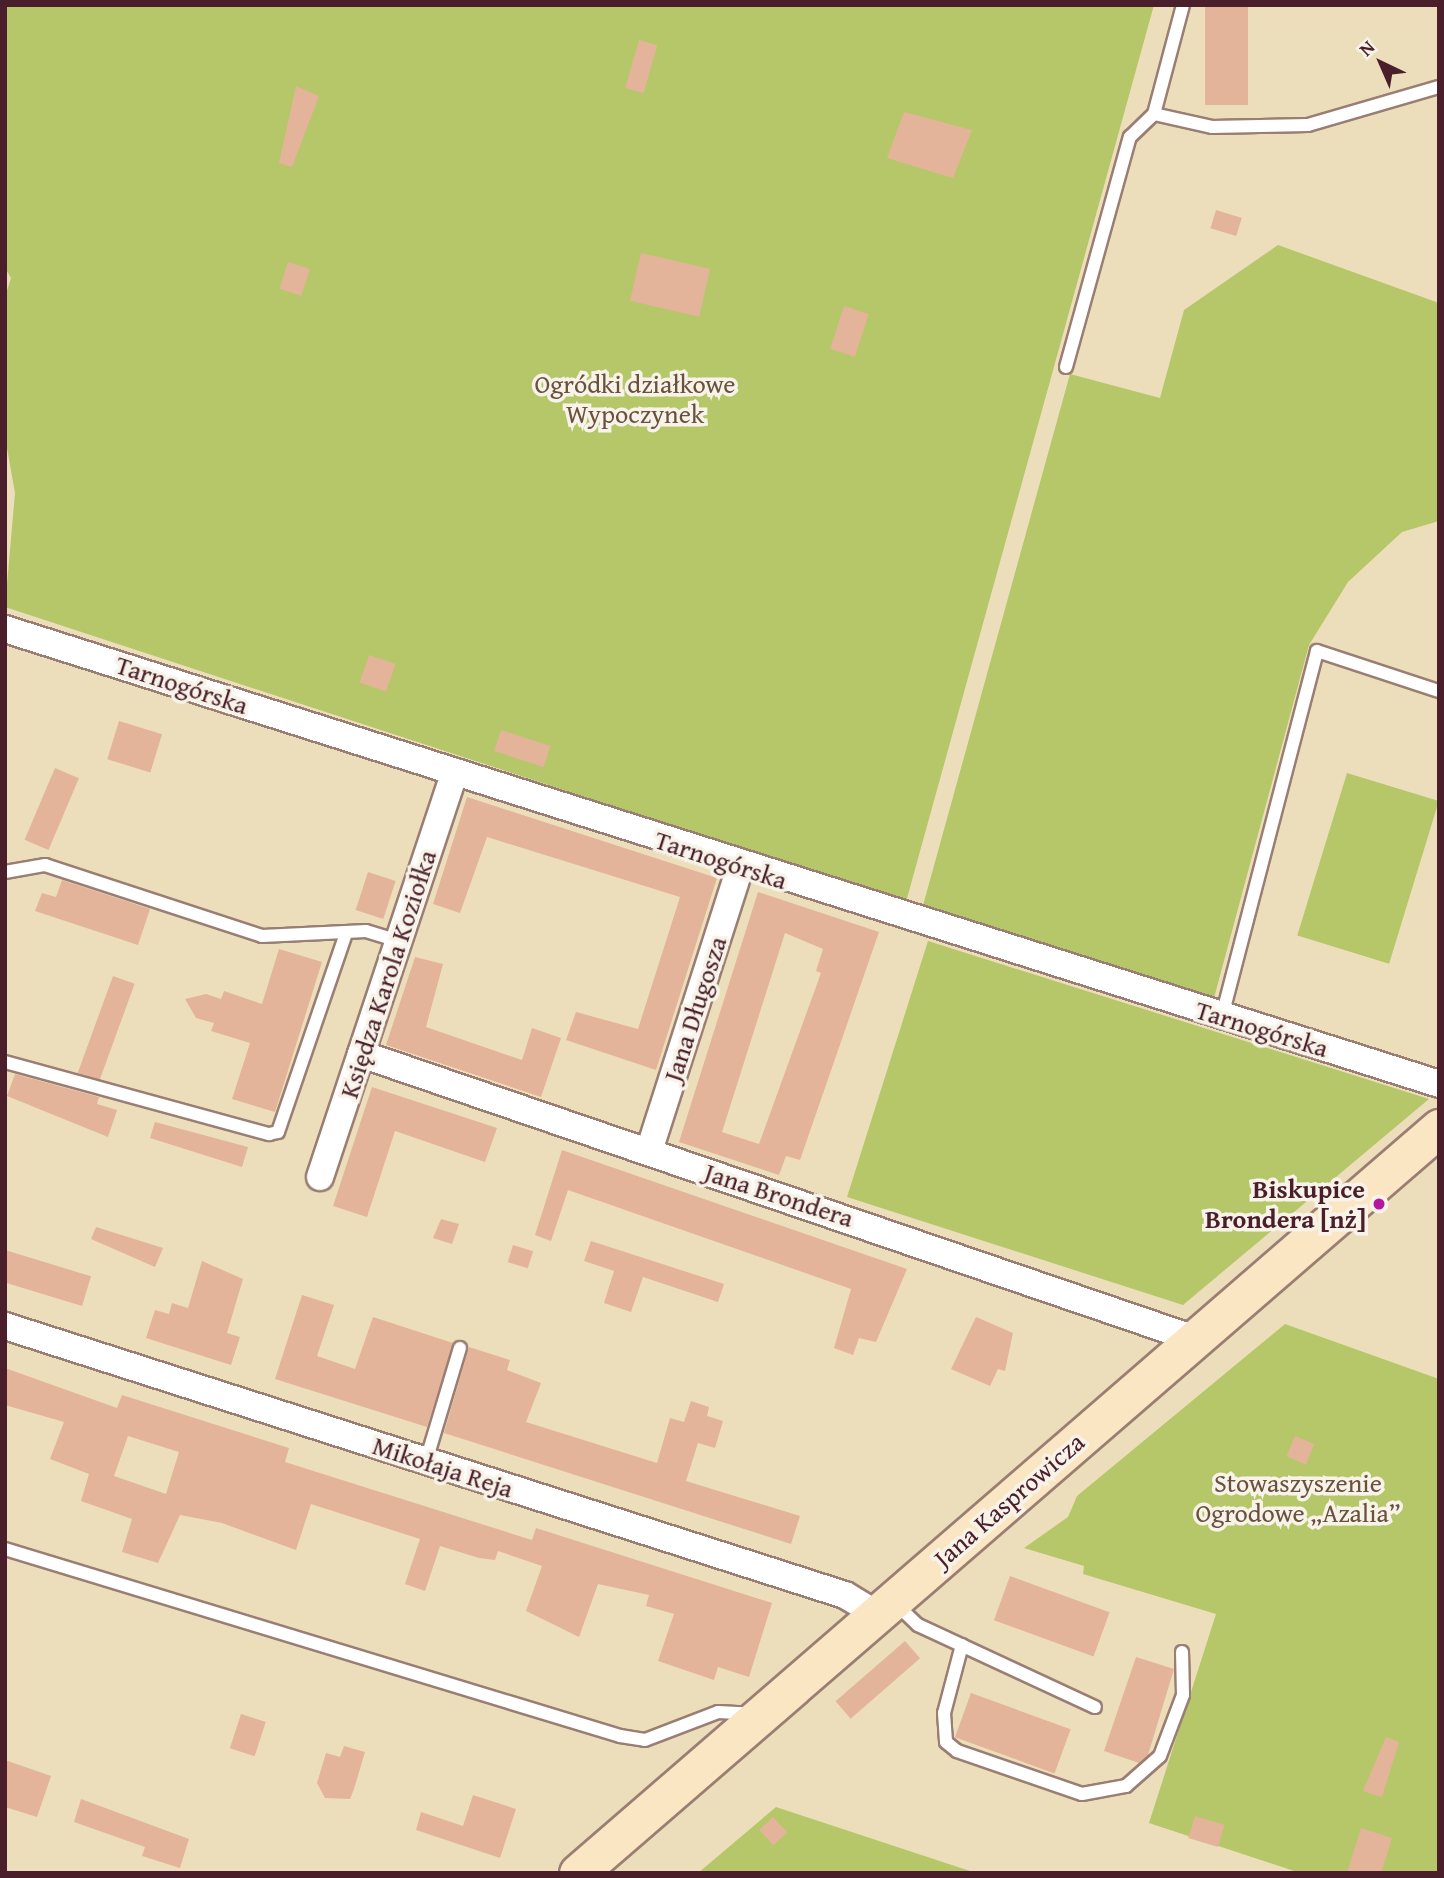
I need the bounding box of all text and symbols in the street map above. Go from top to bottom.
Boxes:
north arrow [1346,28,1416,98]
text: N [1352,33,1381,62]
park label: Ogródki działkowe Wypoczynek [535,368,735,430]
street label: Tarnogórska [112,649,252,721]
street label: Tarnogórska [651,824,791,896]
street label: Księdza Karola Koziołka [333,846,443,1102]
street label: Jana Długosza [657,932,733,1086]
street label: Tarnogórska [1192,994,1332,1064]
street label: Jana Brondera [701,1156,857,1234]
place label: Biskupice Brondera [nż] [1205,1173,1365,1234]
marker: Biskupice Brondera [nż] [1371,1196,1387,1212]
street label: Jana Kasprowicza [927,1426,1091,1574]
street label: Mikołaja Reja [369,1430,517,1504]
park label: Stowaszyszenie Ogrodowe „Azalia” [1195,1467,1401,1528]

